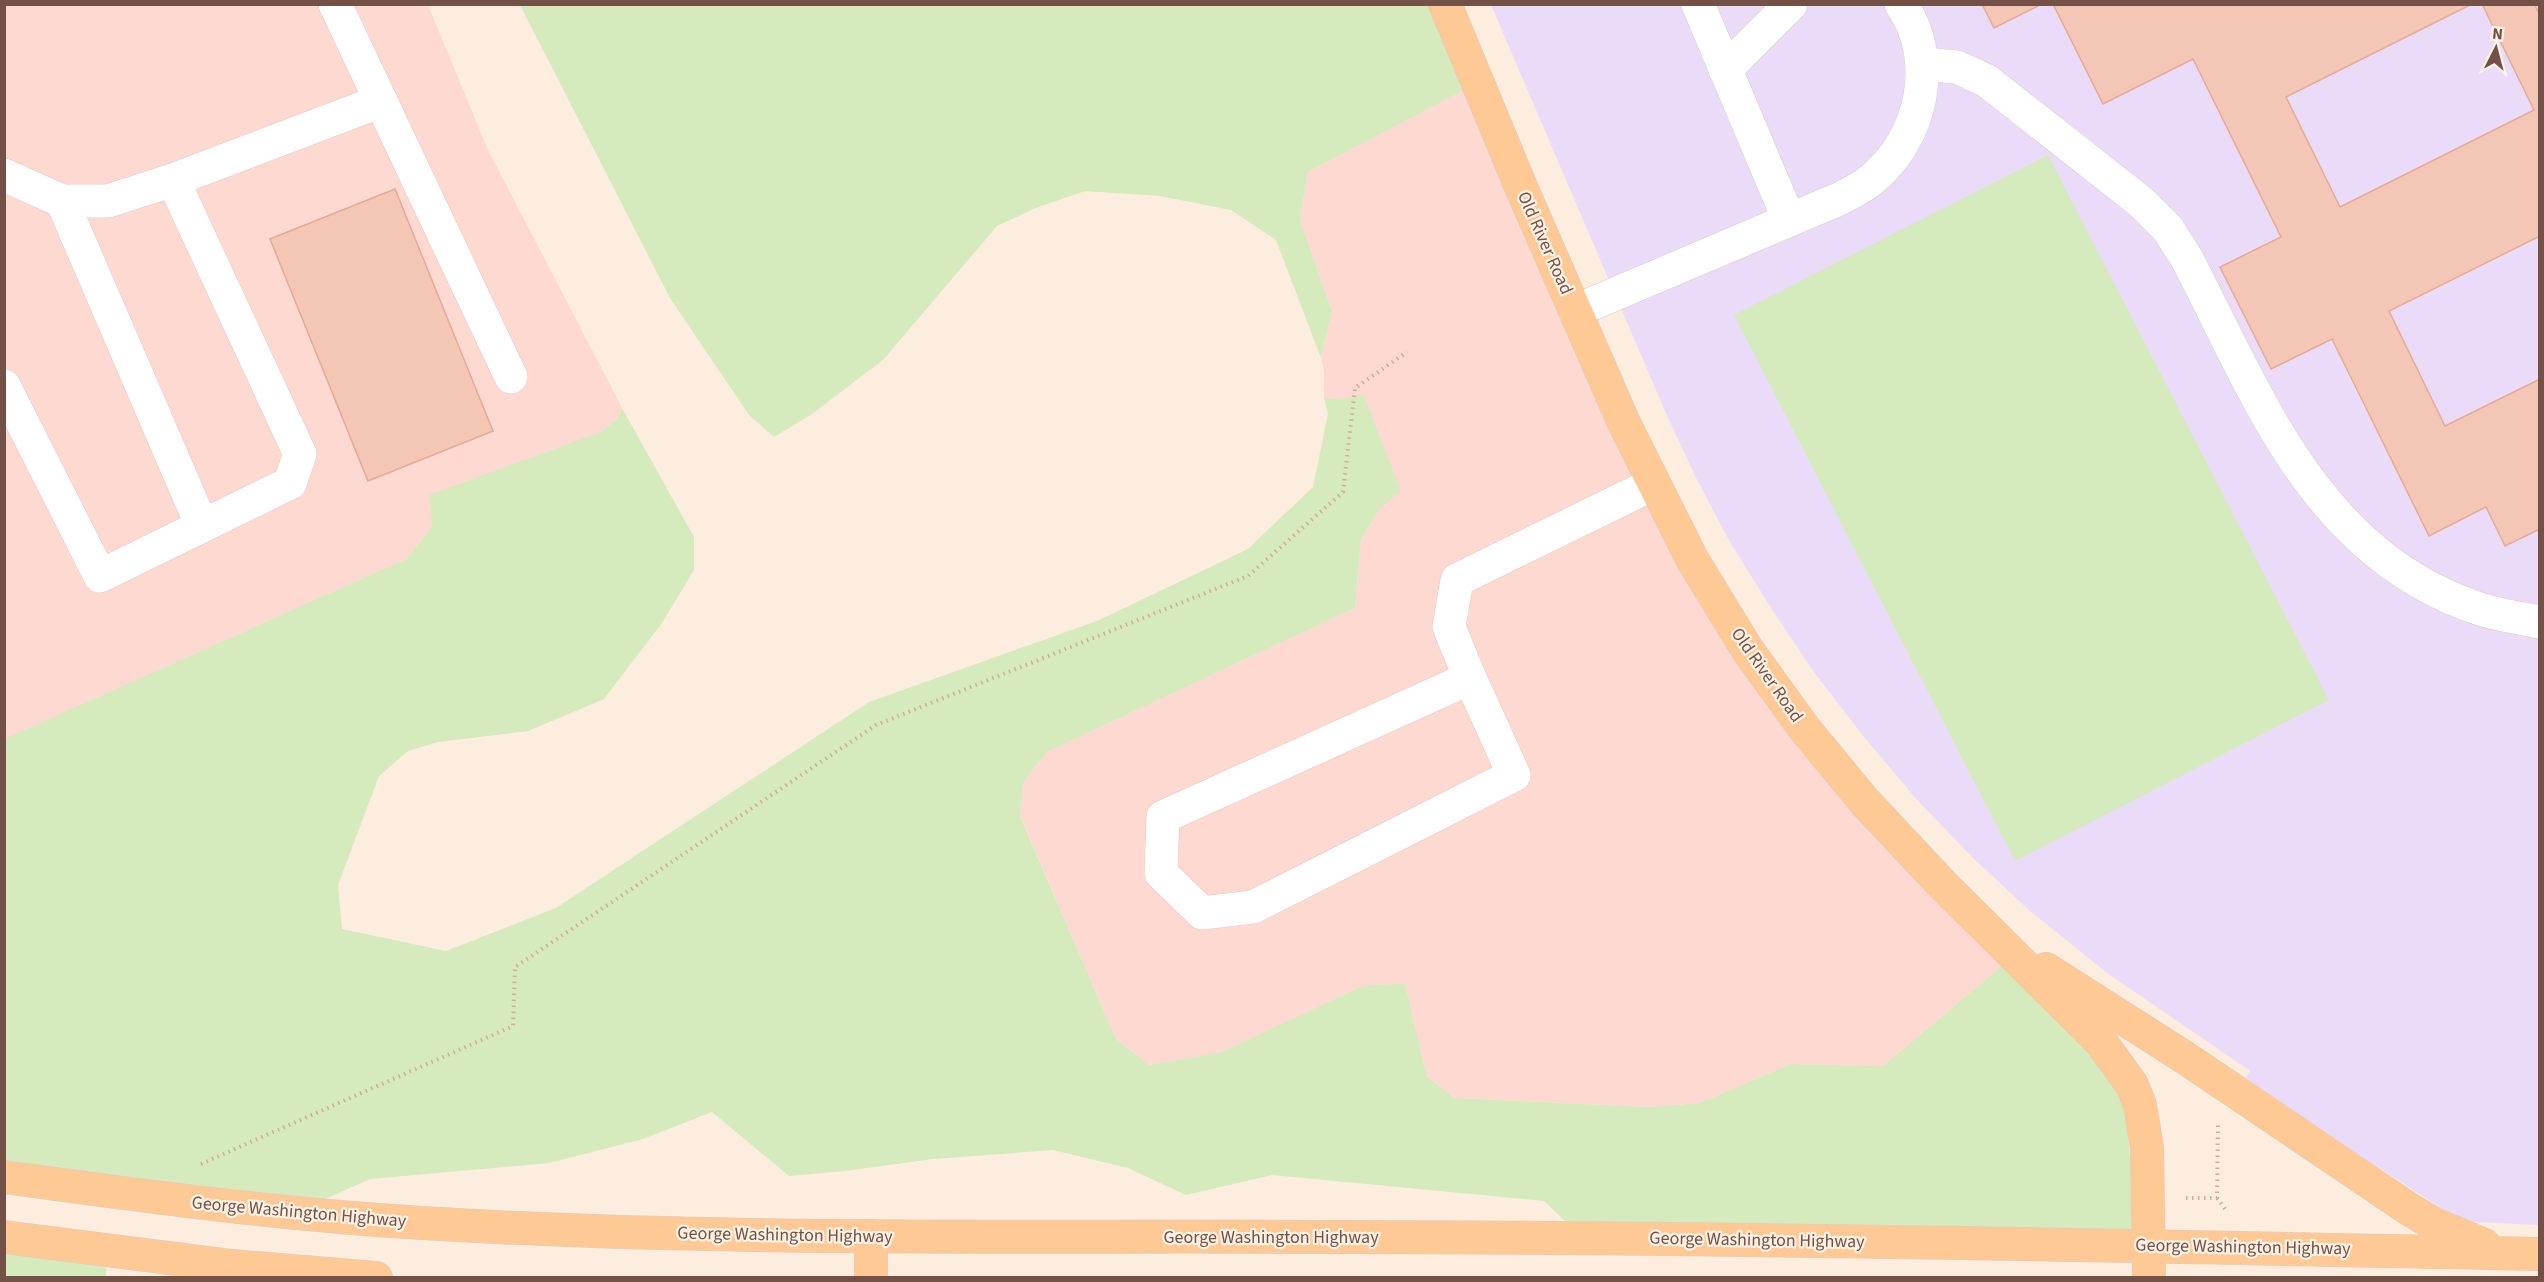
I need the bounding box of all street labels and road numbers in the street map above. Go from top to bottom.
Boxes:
street label: Old River Road [1511,187,1579,299]
street label: Old River Road [1725,623,1809,727]
street label: George Washington Highway [191,1190,408,1234]
street label: George Washington Highway [677,1221,893,1249]
street label: George Washington Highway [1163,1225,1379,1250]
street label: George Washington Highway [1649,1226,1865,1254]
street label: George Washington Highway [2135,1233,2351,1261]

